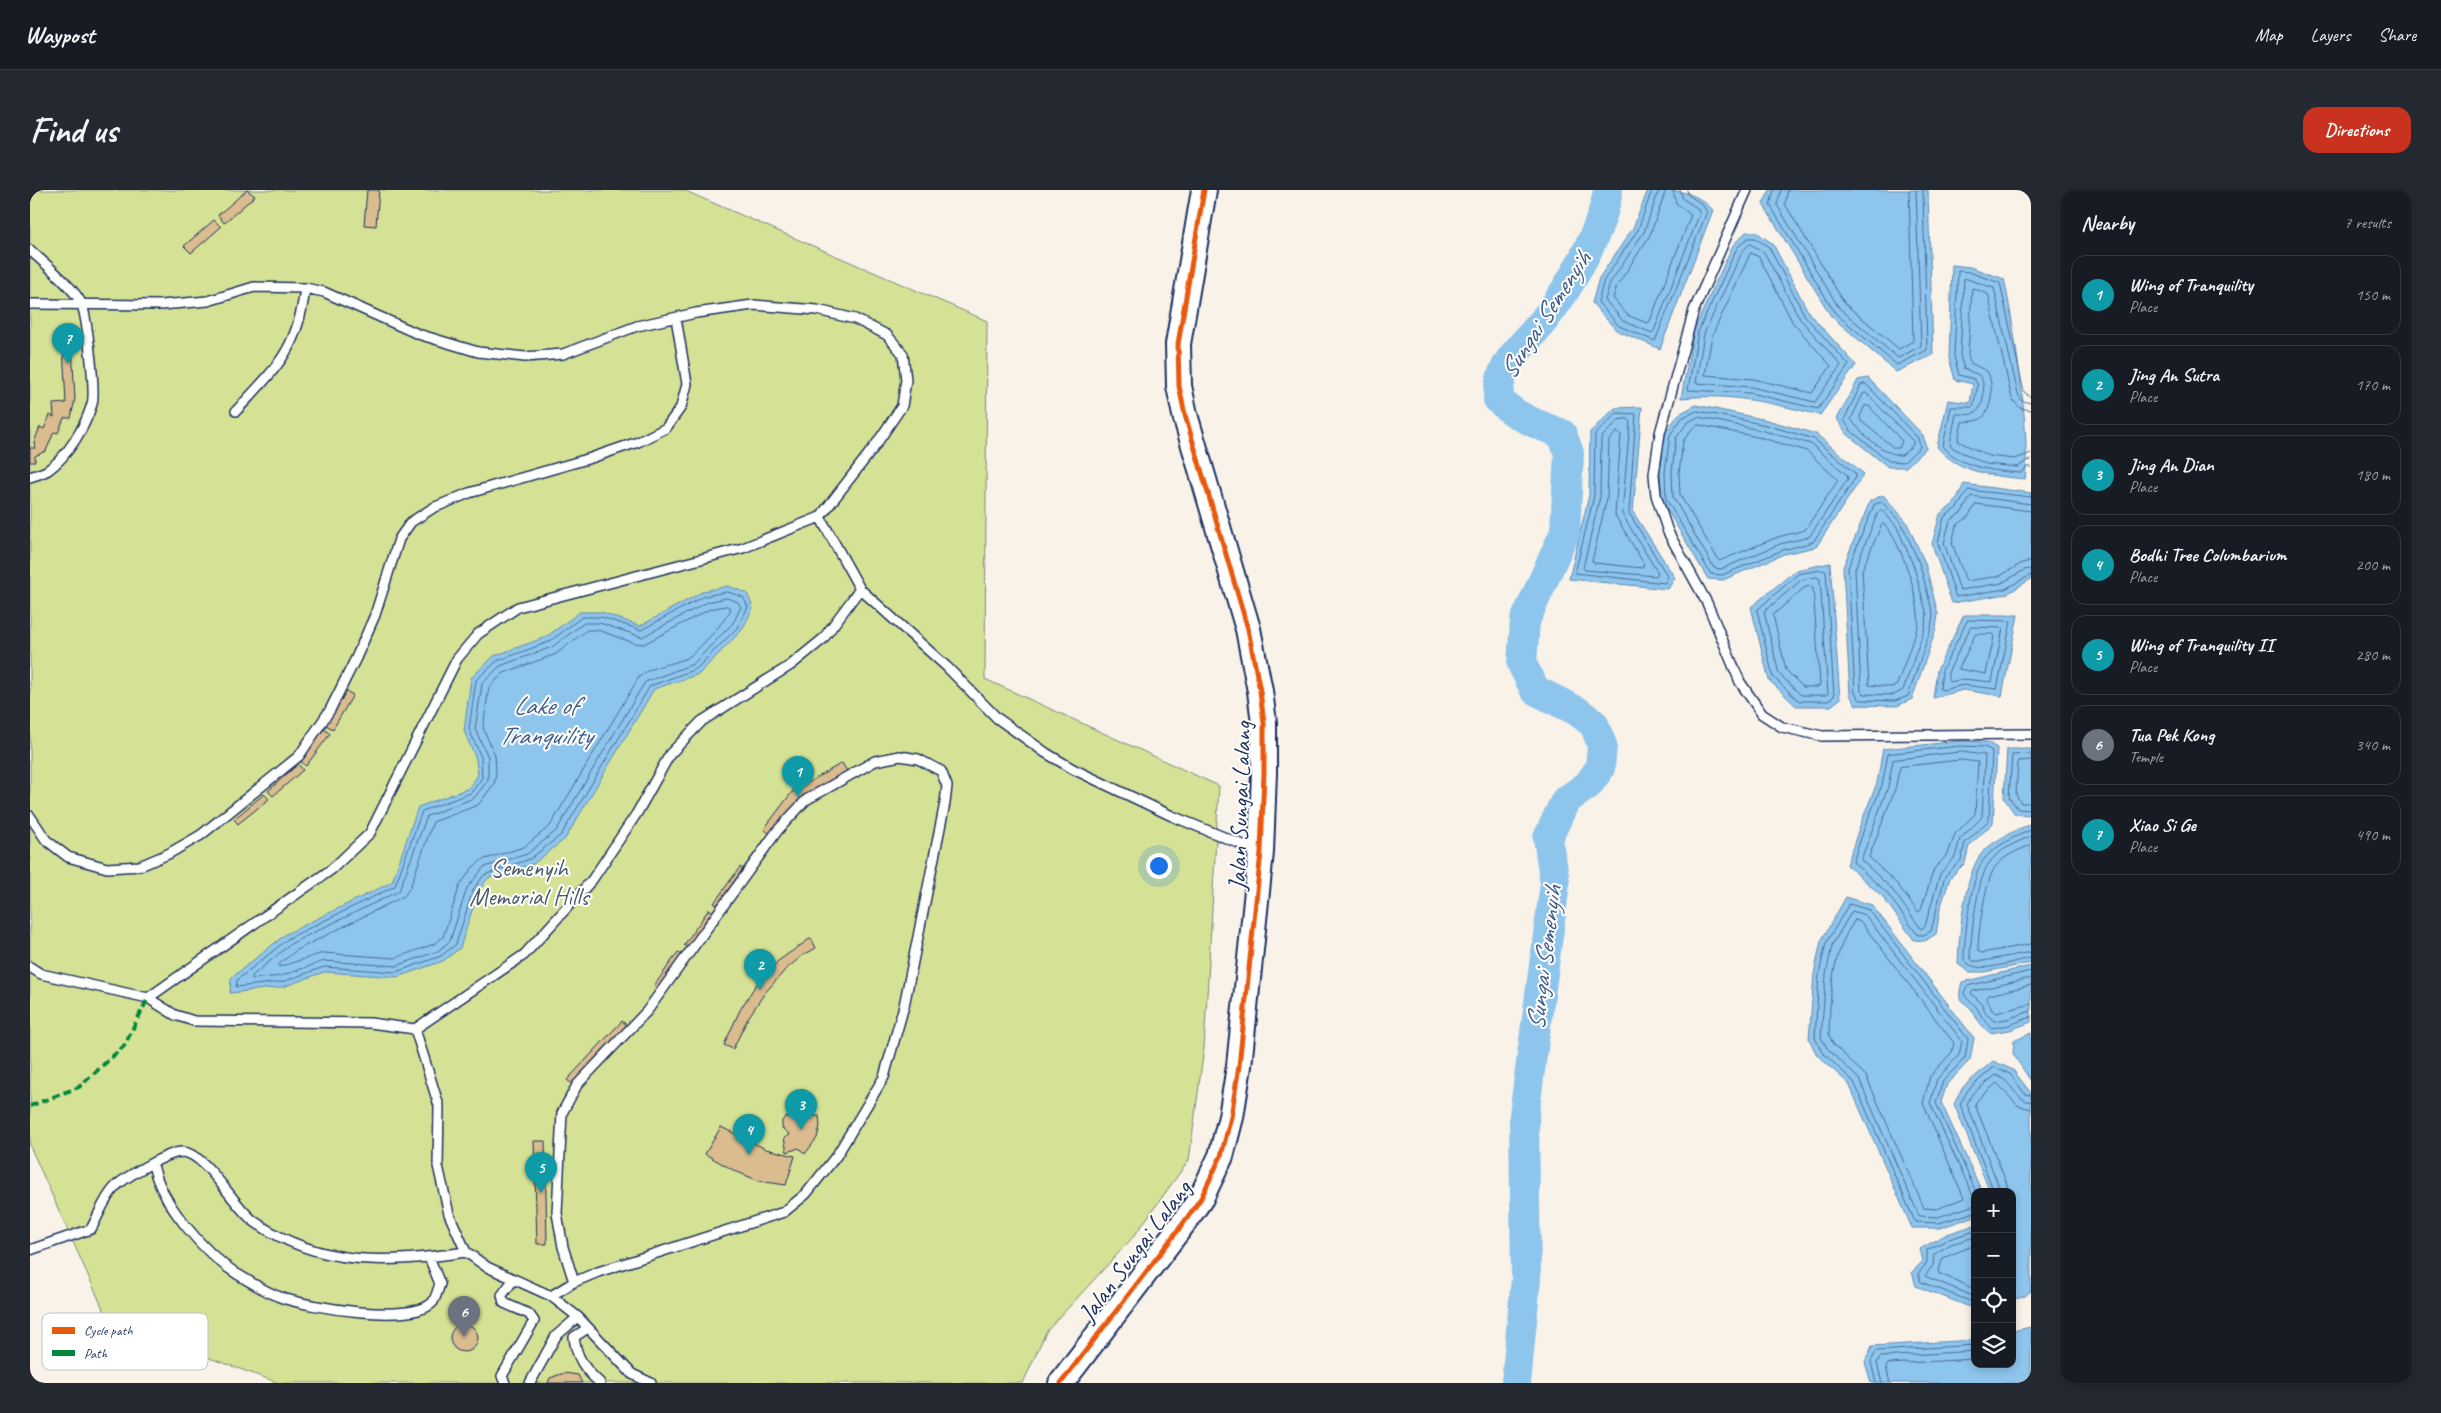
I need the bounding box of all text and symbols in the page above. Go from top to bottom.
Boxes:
text: Waypost [25,20,95,50]
text: Map [2255,24,2283,46]
text: Layers [2311,24,2350,46]
text: Share [2378,24,2416,46]
button: Directions [2303,107,2411,153]
text: Find us [30,108,117,153]
text: Nearby [2081,210,2134,236]
text: 7 results [2344,213,2391,233]
water label: Sungai Semenyih [1492,243,1600,385]
text: Wing of Tranquility [2129,273,2253,297]
text: 1 [2094,285,2102,305]
text: 150 m [2356,285,2390,305]
text: Place [2129,297,2157,317]
pin: 7 [52,323,84,364]
text: Jing An Sutra [2129,363,2219,387]
text: 2 [2094,375,2102,395]
text: 170 m [2356,375,2390,395]
text: Place [2129,387,2157,407]
text: Jing An Dian [2129,453,2214,477]
text: 3 [2094,465,2102,485]
text: 180 m [2356,465,2390,485]
text: Place [2129,477,2157,497]
text: Bodhi Tree Columbarium [2129,543,2286,567]
text: 4 [2094,555,2102,575]
text: 200 m [2356,555,2390,575]
text: Place [2129,567,2157,587]
text: Wing of Tranquility II [2129,633,2273,657]
text: 5 [2095,645,2101,665]
text: 280 m [2356,645,2390,665]
text: Place [2129,657,2157,677]
water label: Lake of Tranquility [498,689,596,752]
street label: Jalan Sungai Lalang [1221,720,1259,892]
text: Tua Pek Kong [2129,723,2214,747]
text: 6 [2094,735,2102,755]
text: 340 m [2356,735,2390,755]
text: Temple [2129,747,2163,767]
pin: 1 [782,756,814,797]
text: Xiao Si Ge [2129,813,2196,837]
text: 7 [2094,825,2102,845]
text: 490 m [2356,825,2390,845]
text: Place [2129,837,2157,857]
park label: Semenyih Memorial Hills [469,852,591,913]
your location [1146,853,1172,879]
water label: Sungai Semenyih [1519,882,1569,1032]
pin: 2 [744,949,776,990]
pin: 3 [785,1089,817,1130]
pin: 4 [733,1114,765,1155]
pin: 5 [525,1152,557,1193]
street label: Jalan Sungai Lalang [1071,1173,1199,1329]
map controls [1971,1188,2016,1368]
button: + [1971,1188,2016,1233]
button: − [1971,1233,2016,1278]
button: locate [1971,1278,2016,1323]
pin: 6 [448,1296,480,1337]
legend [42,1313,208,1370]
text: Cycle path [84,1322,133,1339]
button: layers [1971,1323,2016,1368]
text: Path [84,1345,108,1362]

